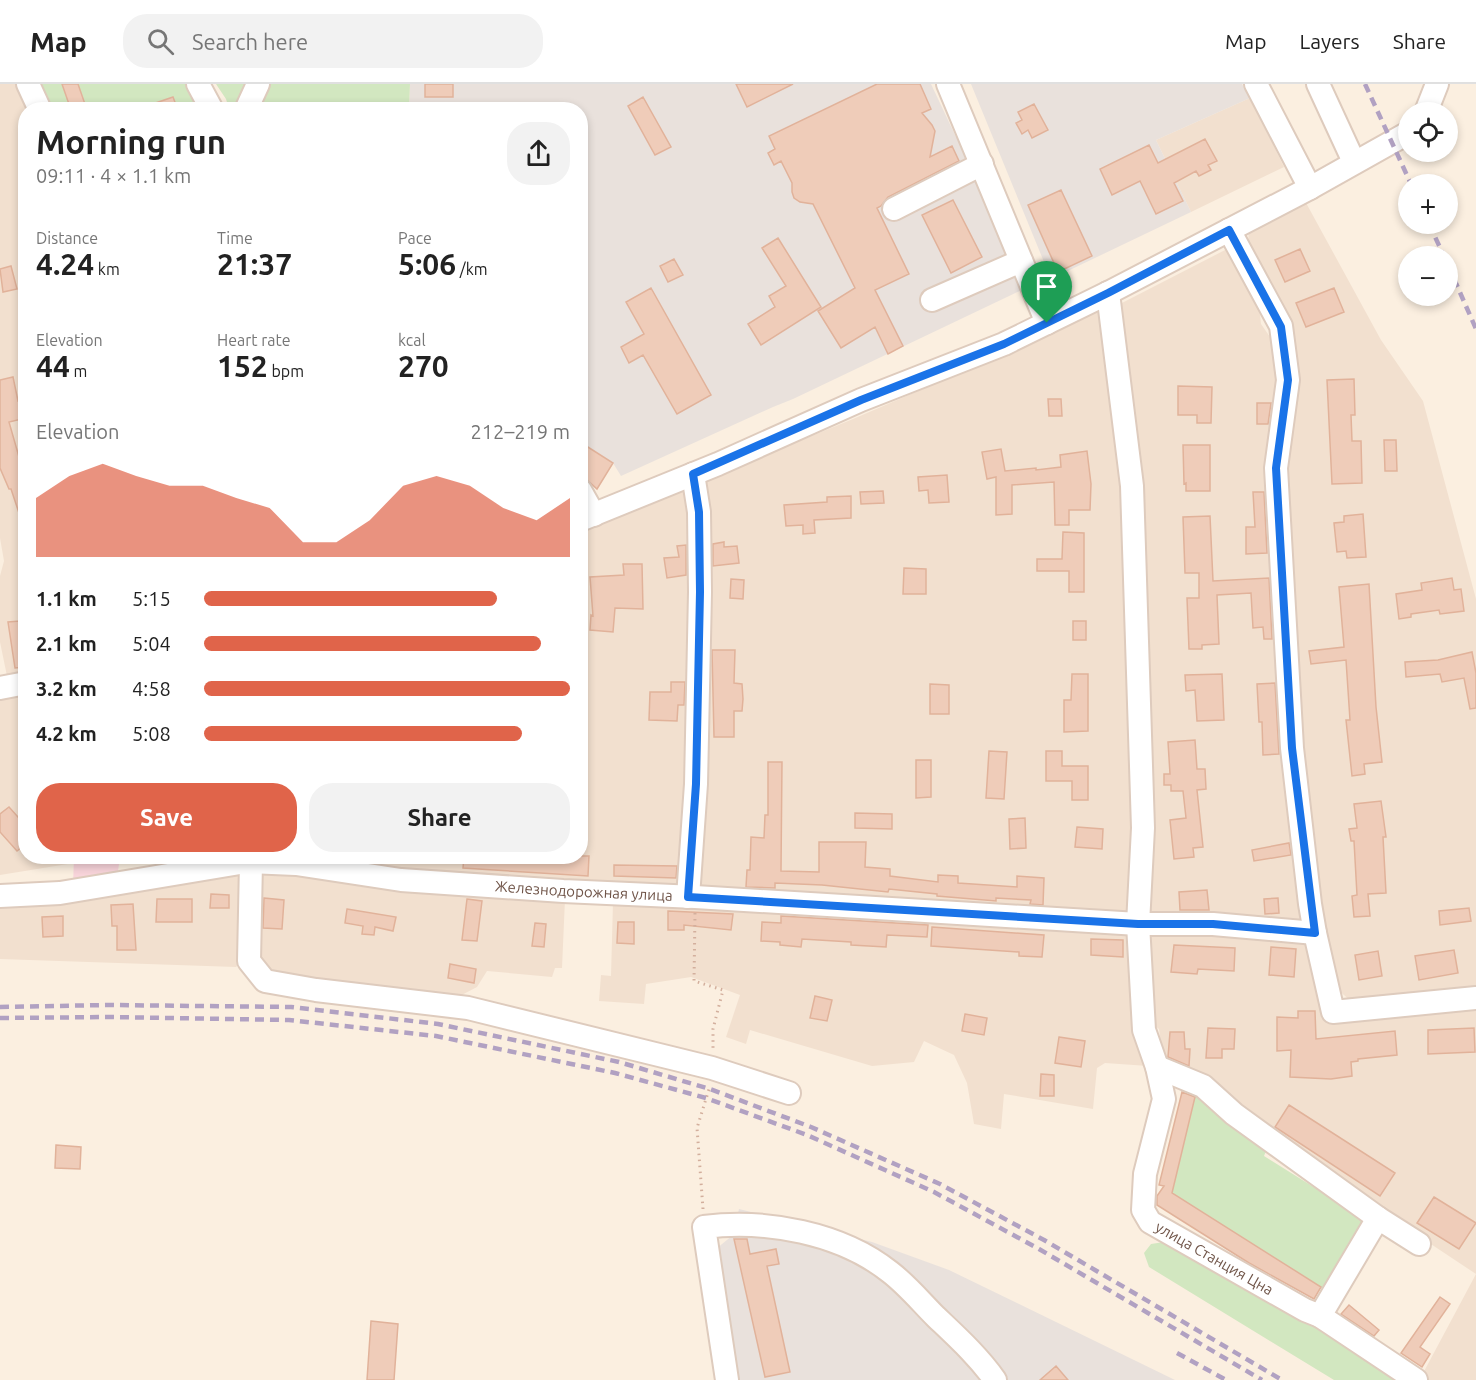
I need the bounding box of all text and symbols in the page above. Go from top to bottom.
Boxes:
search box [123,14,543,68]
icon: search [144,25,177,58]
text: Map [30,26,87,57]
text: Search here [192,29,308,54]
text: Map [1225,29,1266,53]
text: Layers [1299,29,1360,53]
text: Share [1393,29,1446,53]
map controls [1398,102,1458,306]
button: locate [1398,102,1458,162]
button: share [507,122,570,185]
text: Morning run [36,123,226,160]
text: 09:11 · 4 × 1.1 km [36,164,191,187]
button: + [1398,174,1458,234]
text: Distance [36,229,98,247]
text: Time [217,229,253,247]
text: Pace [398,229,432,247]
button: − [1398,246,1458,306]
text: 4.24 [36,247,94,281]
text: 21:37 [217,247,292,281]
text: 5:06 [398,247,456,281]
text: km [94,260,120,278]
text: /km [456,260,488,278]
pin [1021,261,1072,323]
icon: arrive [1030,270,1063,303]
text: Elevation [36,331,103,349]
text: Heart rate [217,331,291,349]
text: kcal [398,331,426,349]
text: 44 [36,349,70,383]
text: 152 [217,349,268,383]
text: 270 [398,349,449,383]
text: m [70,362,87,380]
text: bpm [268,362,304,380]
text: Elevation [36,420,119,443]
text: 212–219 m [471,420,570,443]
text: 1.1 km [36,587,97,610]
text: 5:15 [132,587,171,610]
text: 2.1 km [36,632,97,655]
text: 5:04 [132,632,171,655]
text: 3.2 km [36,677,97,700]
text: 4:58 [132,677,171,700]
text: 4.2 km [36,722,97,745]
text: 5:08 [132,722,171,745]
button: Save [36,783,297,852]
button: Share [309,783,570,852]
street label: Железнодорожная улица [494,877,673,904]
street label: улица Станция Цна [1152,1218,1276,1298]

